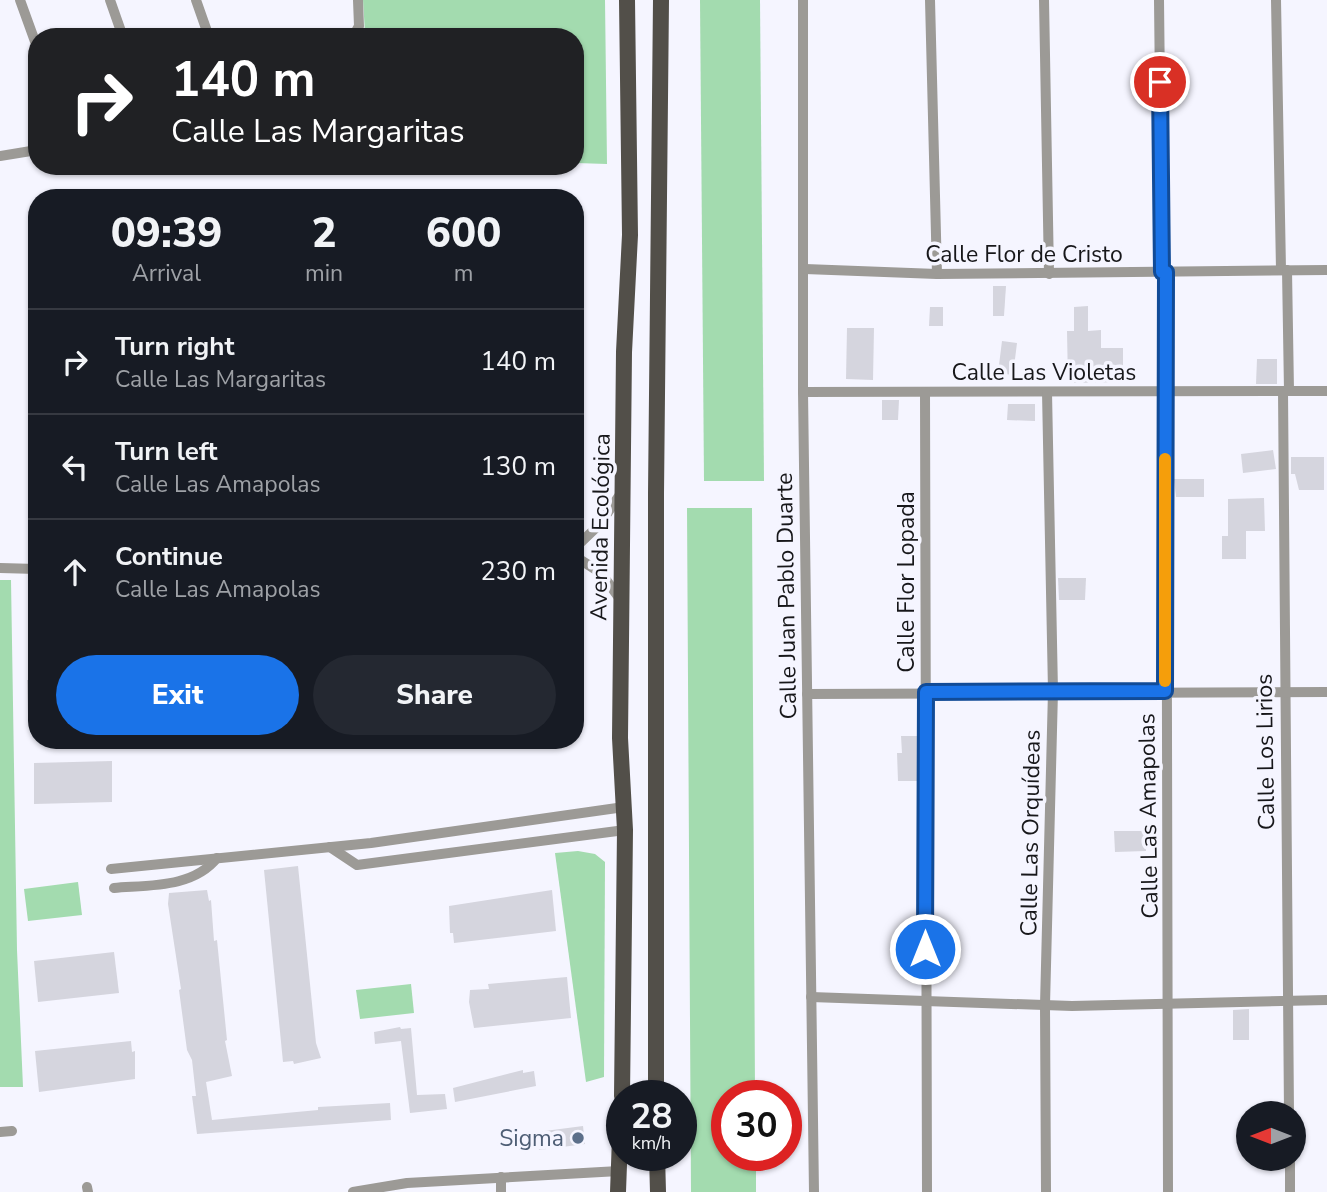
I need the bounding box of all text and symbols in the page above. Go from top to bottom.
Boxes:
text: 140 m [171,46,315,113]
pin [1130,52,1190,112]
icon: right [56,56,147,147]
icon: arrive [1141,63,1179,101]
text: Calle Las Margaritas [171,110,465,153]
text: 09:39 [111,205,222,262]
text: 2 [311,205,337,262]
text: 600 [426,205,501,262]
street label: Calle Flor de Cristo [925,239,1123,270]
text: Arrival [132,258,201,289]
text: min [305,258,343,289]
text: m [454,258,473,289]
text: Turn right [115,329,234,364]
icon: right [56,343,94,381]
text: 140 m [480,344,556,379]
street label: Calle Las Violetas [952,357,1136,388]
text: Calle Las Margaritas [115,364,326,395]
street label: Avenida Ecológica [583,433,618,621]
text: Turn left [115,434,218,469]
icon: left [56,448,94,486]
text: 130 m [480,449,556,484]
text: Calle Las Amapolas [115,469,321,500]
street label: Calle Juan Pablo Duarte [769,472,804,720]
street label: Calle Flor Lopada [891,491,922,673]
text: Continue [115,539,223,574]
icon: ahead [56,553,94,591]
text: 230 m [480,554,556,589]
text: Calle Las Amapolas [115,574,321,605]
button: Exit [56,655,299,735]
button: Share [313,655,556,735]
street label: Calle Los Lirios [1249,674,1282,830]
street label: Calle Las Amapolas [1131,713,1166,919]
street label: Calle Las Orquídeas [1013,729,1048,937]
position arrow [888,912,962,986]
speed limit sign: 30 [711,1080,802,1171]
text: 28 [630,1093,673,1140]
north arrow [1236,1101,1306,1171]
map controls [1236,1101,1306,1171]
place label: Sigma [499,1123,564,1154]
marker: Sigma [570,1130,586,1146]
text: km/h [632,1131,671,1155]

